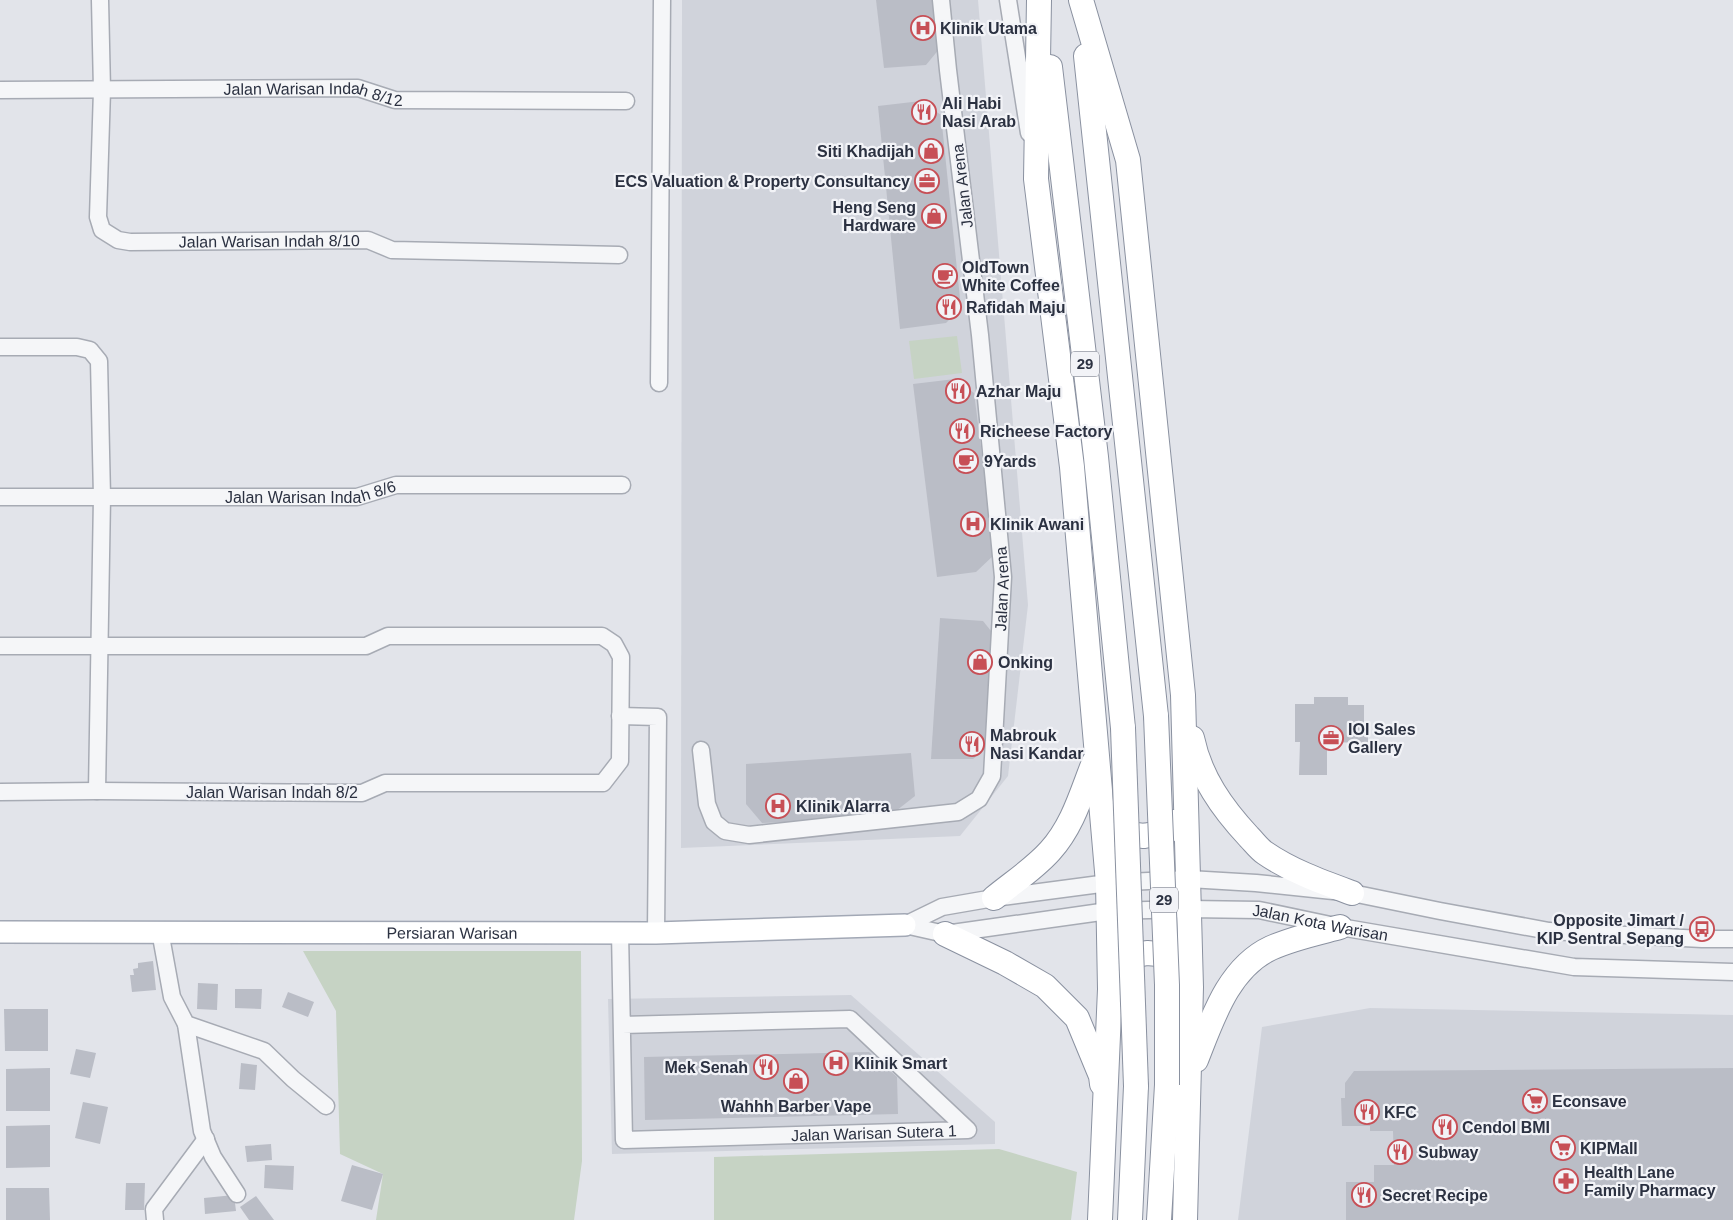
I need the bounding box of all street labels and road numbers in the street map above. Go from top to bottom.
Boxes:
street label: Jalan Warisan Indah 8/12 [223,80,403,109]
street label: Jalan Arena [949,143,976,229]
street label: Jalan Warisan Indah 8/10 [179,232,360,251]
road number: 29 [1071,352,1099,376]
street label: Jalan Warisan Indah 8/6 [225,478,398,506]
street label: Jalan Arena [992,546,1012,632]
street label: Jalan Warisan Indah 8/2 [186,784,358,801]
road number: 29 [1150,888,1178,912]
street label: Jalan Kota Warisan [1252,902,1389,944]
street label: Persiaran Warisan [386,925,518,942]
street label: Jalan Warisan Sutera 1 [791,1122,957,1144]

